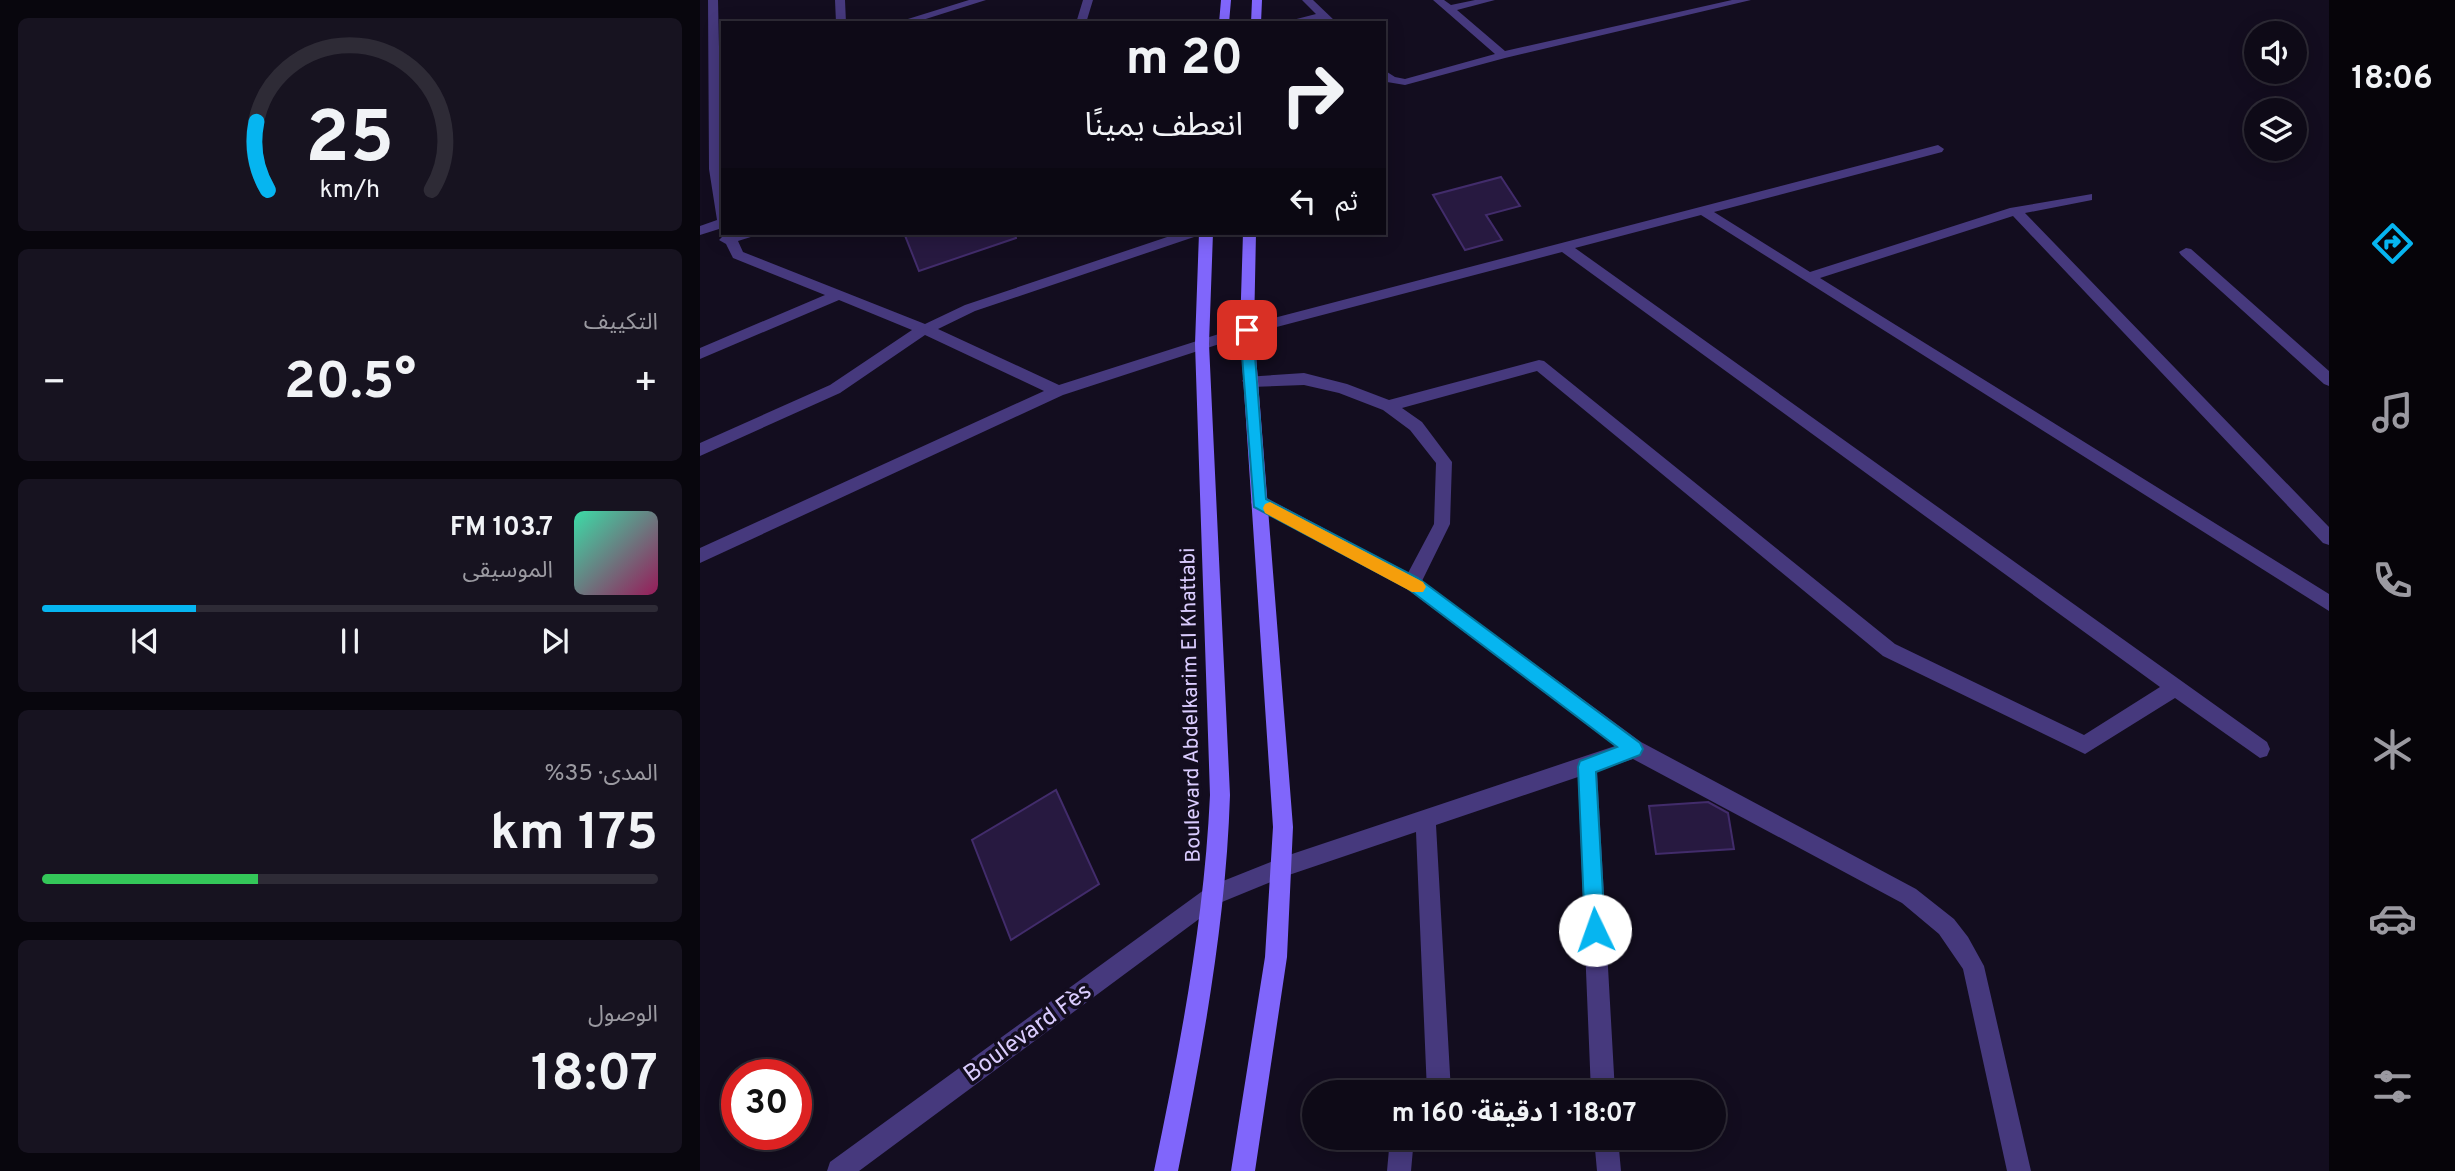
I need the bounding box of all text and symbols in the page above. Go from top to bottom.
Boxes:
map controls [2244,21,2307,161]
button: sound [2244,21,2307,84]
text: 20 m [1126,30,1243,92]
icon: right [1267,49,1358,140]
text: 18:06 [2351,60,2433,100]
text: 25 [306,97,395,189]
button: layers [2244,98,2307,161]
text: انعطف يمينًا [1084,107,1243,147]
text: km/h [320,175,380,207]
icon: left [1284,182,1322,220]
text: ثم [1336,187,1358,220]
icon: directions [2368,219,2417,268]
pin [1217,300,1277,360]
text: التكييف [584,309,658,338]
icon: arrive [1228,311,1266,349]
text: 20.5° [284,351,416,417]
text: − [42,360,67,409]
text: + [633,360,658,409]
icon: music [2368,388,2417,437]
text: 103.7 FM [450,512,553,545]
street label: Boulevard Abdelkarim El Khattabi [1175,547,1208,863]
icon: phone [2368,556,2417,605]
text: الموسيقى [462,557,553,586]
icon: previous [126,622,164,660]
icon: pause [331,622,369,660]
icon: next [536,622,574,660]
icon: climate [2368,725,2417,774]
text: المدى · 35% [545,760,658,789]
text: 175 km [490,802,658,868]
position arrow [1558,893,1632,967]
icon: car [2368,894,2417,943]
street label: Boulevard Fès [958,977,1098,1090]
text: الوصول [588,1001,658,1030]
text: 18:07 [531,1043,658,1109]
speed limit sign: 30 [721,1059,812,1150]
icon: filters [2368,1062,2417,1111]
text: 18:07 · 1 دقيقة · 160 m [1392,1098,1636,1131]

